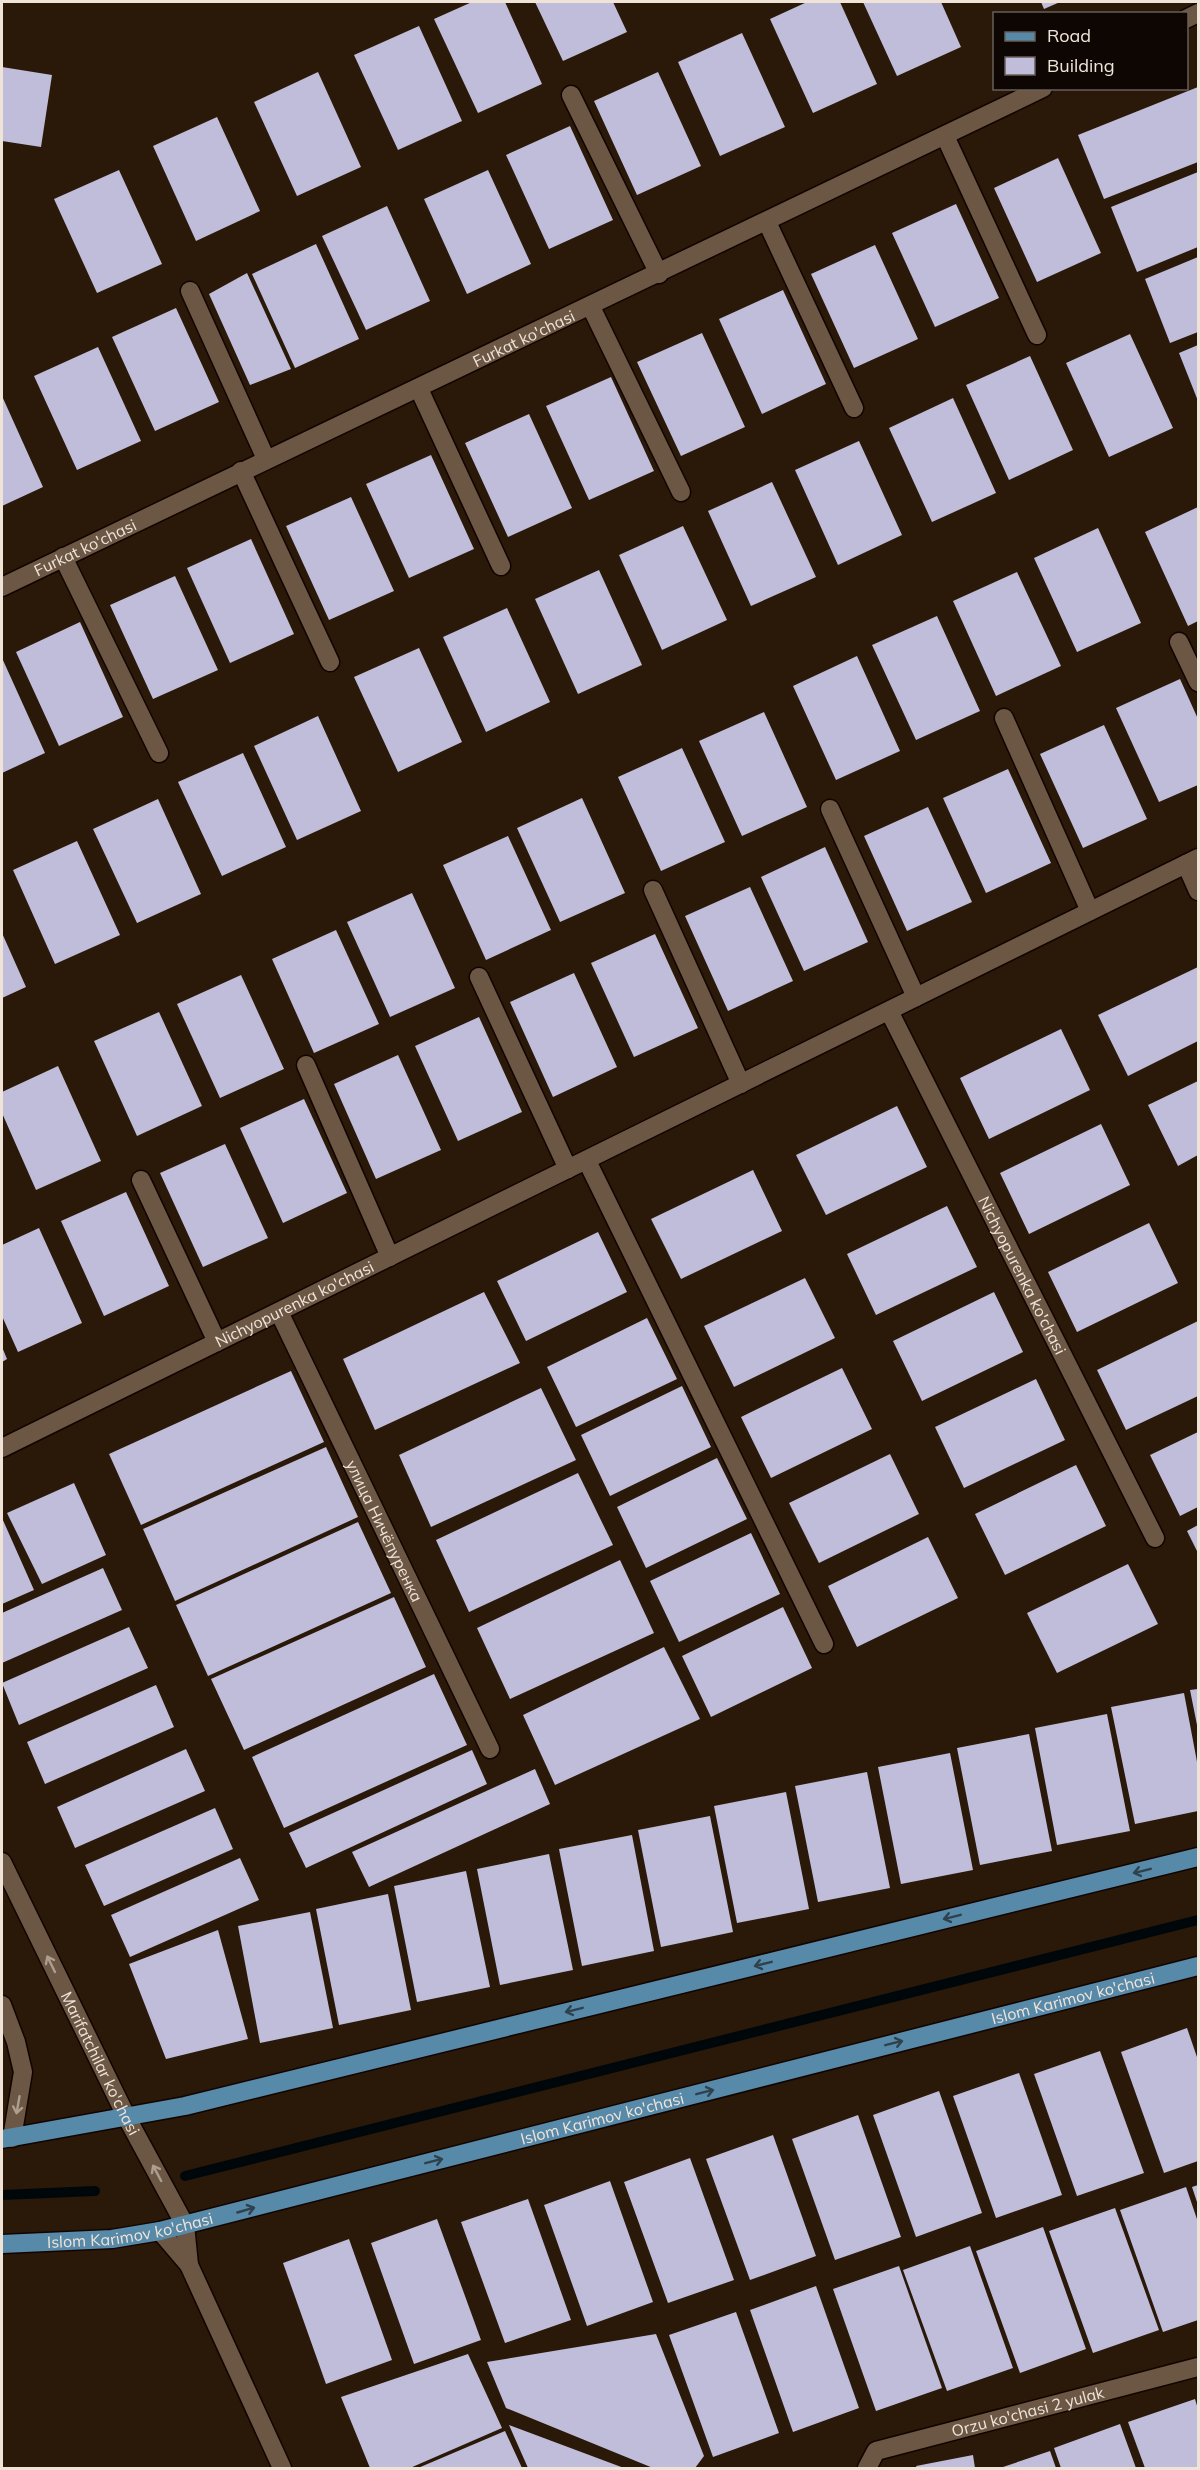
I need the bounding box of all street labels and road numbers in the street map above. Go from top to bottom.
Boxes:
street label: Furkat ko'chasi [469,305,578,371]
street label: Furkat ko'chasi [31,514,139,580]
street label: Nichyopurenka ko'chasi [974,1193,1071,1358]
street label: Nichyopurenka ko'chasi [212,1256,377,1351]
street label: улица Ничёпуренка [342,1457,427,1605]
street label: Islom Karimov ko'chasi [989,1967,1157,2028]
street label: Marifatchilar ko'chasi [57,1988,144,2138]
street label: Islom Karimov ko'chasi [518,2088,686,2149]
street label: Islom Karimov ko'chasi [47,2208,215,2252]
street label: Orzu ko'chasi 2 yulak [949,2382,1107,2441]

